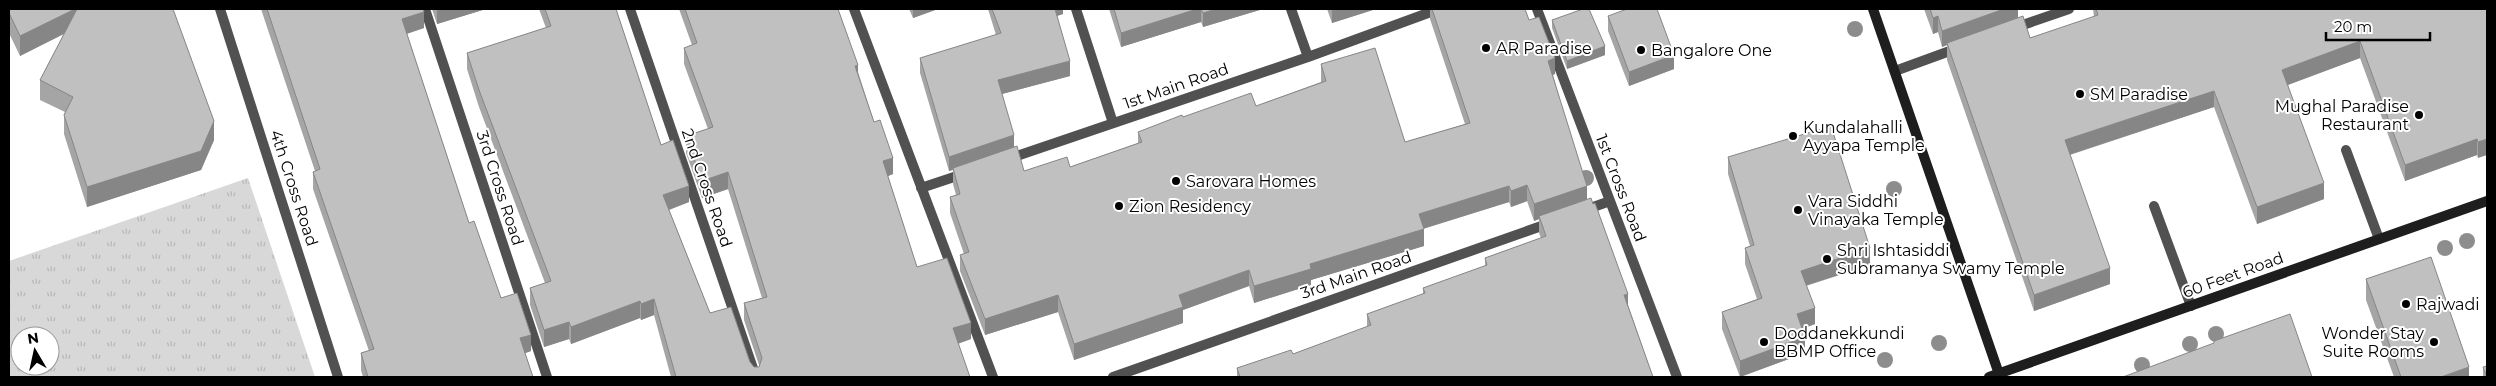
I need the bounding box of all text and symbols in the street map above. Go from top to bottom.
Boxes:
scale bar [2326,10,2430,42]
text: 20 m [2334,17,2372,36]
place label: AR Paradise [1496,39,1592,58]
place label: Bangalore One [1651,41,1772,60]
marker: AR Paradise [1480,42,1492,54]
marker: Bangalore One [1635,44,1647,56]
street label: 1st Main Road [1121,59,1231,113]
place label: SM Paradise [2090,85,2188,104]
marker: SM Paradise [2074,88,2086,100]
place label: Mughal Paradise Restaurant [2275,97,2409,134]
marker: Mughal Paradise Restaurant [2413,109,2425,121]
place label: Kundalahalli Ayyapa Temple [1803,118,1925,155]
street label: 2nd Cross Road [678,126,736,250]
street label: 4th Cross Road [266,127,322,249]
street label: 3rd Cross Road [472,128,528,248]
marker: Kundalahalli Ayyapa Temple [1787,130,1799,142]
street label: 1st Cross Road [1592,132,1650,244]
place label: Sarovara Homes [1186,172,1316,191]
marker: Sarovara Homes [1170,175,1182,187]
place label: Vara Siddhi Vinayaka Temple [1808,192,1944,229]
place label: Zion Residency [1129,197,1251,216]
marker: Zion Residency [1113,200,1125,212]
marker: Vara Siddhi Vinayaka Temple [1792,204,1804,216]
place label: Shri Ishtasiddi Subramanya Swamy Temple [1837,241,2065,278]
street label: 3rd Main Road [1298,247,1414,303]
street label: 60 Feet Road [2180,248,2286,302]
marker: Shri Ishtasiddi Subramanya Swamy Temple [1821,253,1833,265]
place label: Rajwadi [2416,295,2480,314]
marker: Rajwadi [2400,298,2412,310]
place label: Doddanekkundi BBMP Office [1774,324,1905,361]
place label: Wonder Stay Suite Rooms [2321,324,2424,361]
north arrow [10,326,60,376]
text: N [26,328,40,348]
marker: Doddanekkundi BBMP Office [1758,336,1770,348]
marker: Wonder Stay Suite Rooms [2428,336,2440,348]

